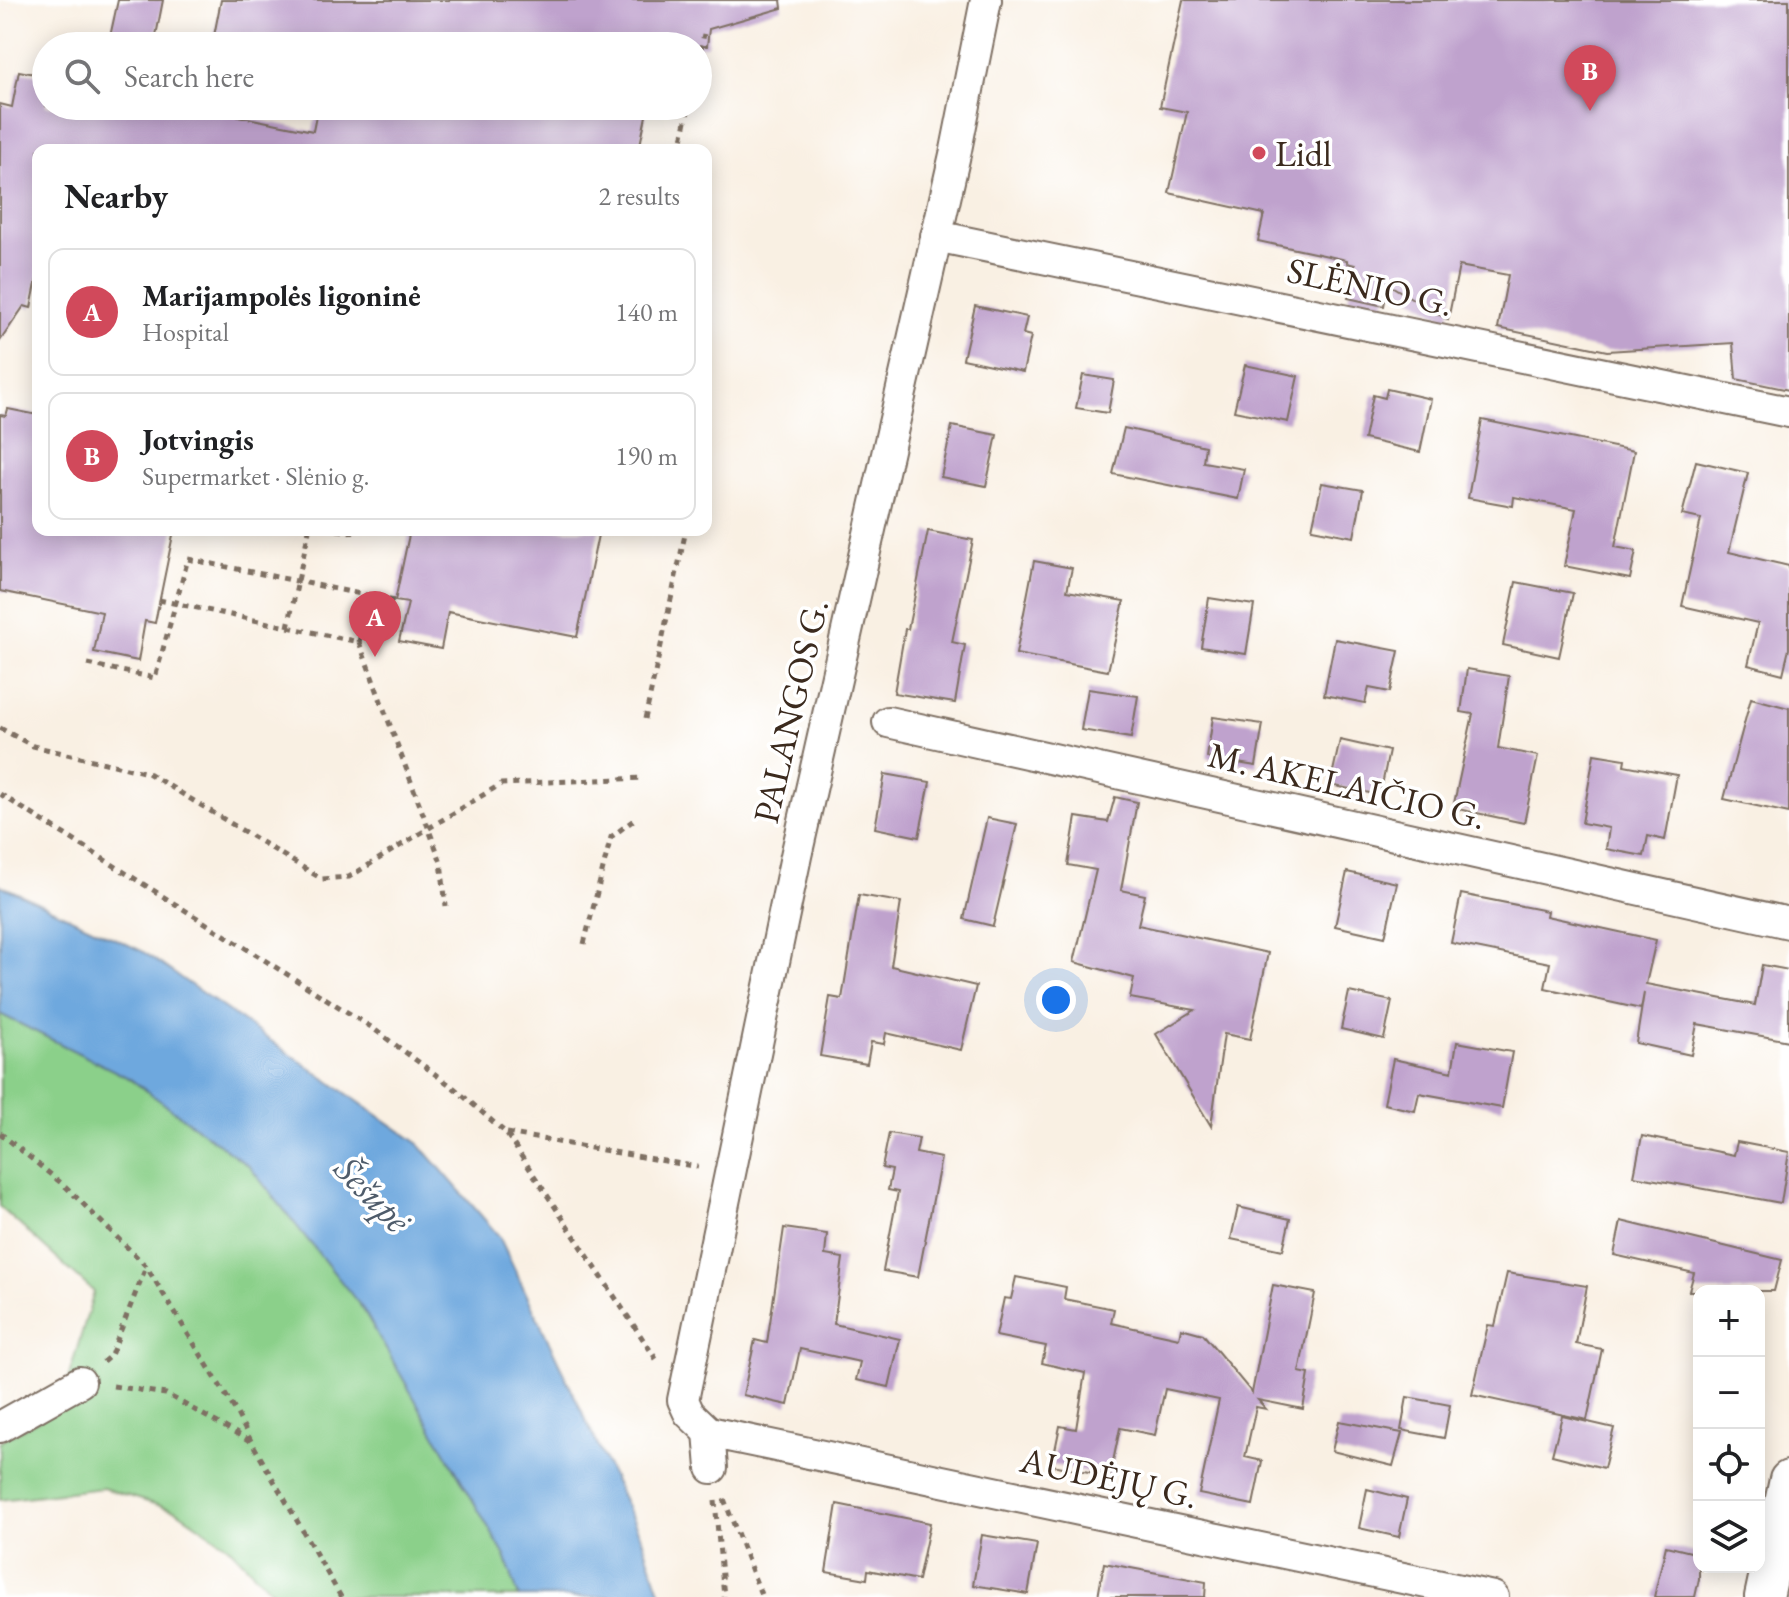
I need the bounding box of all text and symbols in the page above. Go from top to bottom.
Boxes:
search box [32,32,712,120]
pin: B [1564,45,1616,111]
icon: search [60,54,104,98]
text: Search here [124,57,254,96]
place label: Lidl [1275,130,1332,177]
marker: Lidl [1250,144,1268,162]
text: Nearby [64,174,168,218]
text: 2 results [599,179,680,213]
street label: SLĖNIO G. [1283,246,1457,327]
text: Marijampolės ligoninė [142,276,421,315]
text: A [83,295,101,329]
text: 140 m [615,295,678,329]
text: Hospital [142,315,229,349]
text: Jotvingis [142,420,254,459]
text: B [84,439,100,473]
text: 190 m [615,439,678,473]
text: Supermarket · Slėnio g. [142,459,369,493]
pin: A [349,591,401,657]
street label: PALANGOS G. [742,595,839,828]
street label: M. AKELAIČIO G. [1204,731,1490,840]
your location [1036,980,1076,1020]
water label: Šešupė [324,1144,424,1244]
map controls [1693,1285,1765,1573]
button: + [1693,1285,1765,1357]
button: − [1693,1357,1765,1429]
button: locate [1693,1429,1765,1501]
street label: AUDĖJŲ G. [1015,1436,1202,1519]
button: layers [1693,1501,1765,1573]

